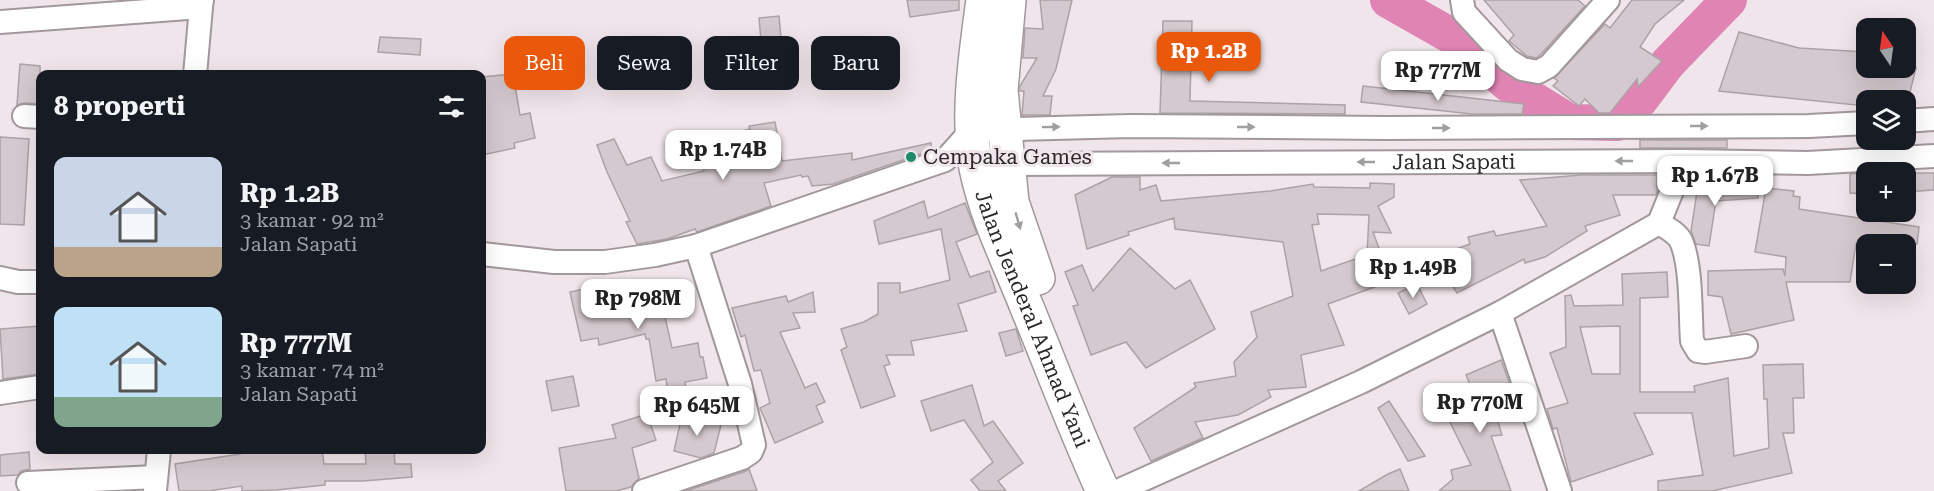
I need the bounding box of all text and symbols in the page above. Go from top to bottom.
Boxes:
north arrow [1856,18,1916,78]
map controls [1856,18,1916,294]
pin: Rp 1.2B [1154,32,1264,83]
chip: Beli [504,36,585,90]
chip: Sewa [597,36,692,90]
chip: Filter [704,36,799,90]
chip: Baru [811,36,900,90]
text: Rp 1.2B [1171,39,1247,63]
pin: Rp 777M [1383,51,1493,102]
text: Rp 777M [1395,58,1481,82]
icon: filters [435,90,468,123]
button: layers [1856,90,1916,150]
text: 8 properti [54,91,185,121]
one-way arrow [1690,121,1709,131]
one-way arrow [1042,122,1061,132]
one-way arrow [1237,122,1256,132]
one-way arrow [1432,123,1451,133]
pin: Rp 1.74B [661,130,785,181]
text: Rp 1.74B [679,137,767,161]
place label: Cempaka Games [923,145,1092,169]
marker: Cempaka Games [904,150,918,164]
street label: Jalan Sapati [1392,150,1516,174]
one-way arrow [1614,156,1633,166]
pin: Rp 1.67B [1653,156,1777,207]
one-way arrow [1356,157,1375,167]
one-way arrow [1161,158,1180,168]
button: + [1856,162,1916,222]
text: Rp 1.67B [1671,163,1759,187]
text: Rp 1.2B [240,178,339,208]
icon: home [102,181,174,253]
street label: Jalan Jenderal Ahmad Yani [970,188,1095,451]
text: 3 kamar · 92 m² [240,208,384,232]
one-way arrow [1014,212,1023,230]
text: Jalan Sapati [240,232,357,256]
button: − [1856,234,1916,294]
pin: Rp 1.49B [1351,248,1475,299]
text: Rp 1.49B [1369,255,1457,279]
pin: Rp 798M [583,279,693,330]
text: Rp 798M [595,286,681,310]
text: Rp 777M [240,328,352,358]
icon: home [102,331,174,403]
text: 3 kamar · 74 m² [240,358,384,382]
text: Jalan Sapati [240,382,357,406]
pin: Rp 770M [1425,383,1535,434]
pin: Rp 645M [642,386,752,437]
text: Rp 770M [1437,390,1523,414]
text: Rp 645M [654,393,740,417]

